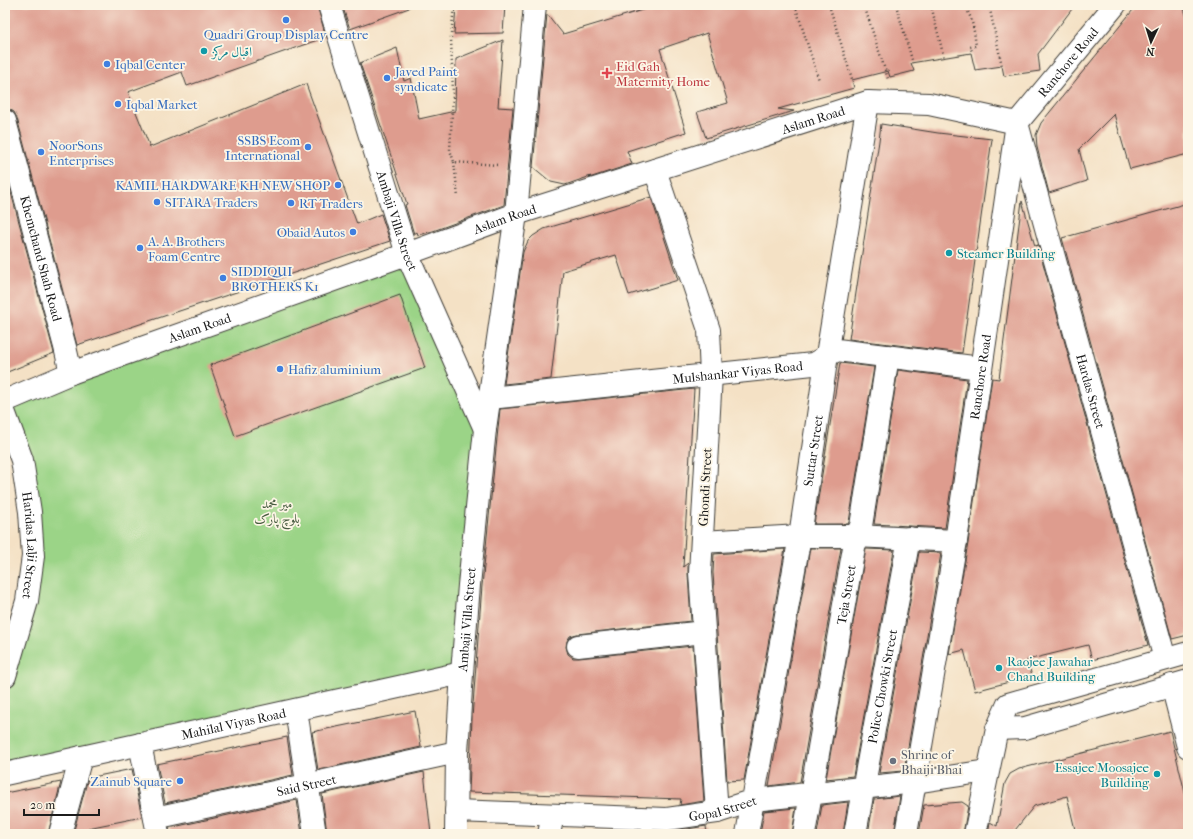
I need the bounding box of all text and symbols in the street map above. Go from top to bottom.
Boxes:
marker: Quadri Group Display Centre [281,15,291,25]
north arrow [1131,22,1171,62]
street label: Ranchore Road [1034,23,1102,100]
place label: Quadri Group Display Centre [204,27,369,42]
place label: اقبال مرکز [210,44,252,61]
text: N [1145,45,1155,58]
marker: اقبال مرکز [199,46,209,56]
place label: Iqbal Center [115,57,186,72]
marker: Iqbal Center [102,59,112,69]
place label: Eid Gah Maternity Home [616,59,711,89]
place label: Javed Paint syndicate [394,64,458,94]
marker: Eid Gah Maternity Home [601,67,613,79]
marker: Javed Paint syndicate [382,73,392,83]
place label: Iqbal Market [126,97,198,112]
marker: Iqbal Market [113,99,123,109]
street label: Aslam Road [779,102,847,137]
place label: SSBS Ecom International [225,133,300,163]
place label: NoorSons Enterprises [49,138,114,168]
marker: SSBS Ecom International [303,142,313,152]
marker: NoorSons Enterprises [36,147,46,157]
street label: Ambaji Villa Street [373,168,421,273]
place label: KAMIL HARDWARE KH NEW SHOP [116,178,330,193]
marker: KAMIL HARDWARE KH NEW SHOP [333,180,343,190]
street label: Khemchand Shah Road [18,194,66,324]
place label: SITARA Traders [165,195,258,210]
place label: RT Traders [299,196,363,211]
marker: SITARA Traders [152,197,162,207]
marker: RT Traders [286,198,296,208]
street label: Aslam Road [470,200,539,237]
place label: Obaid Autos [277,225,345,240]
marker: Obaid Autos [348,227,358,237]
place label: A. A. Brothers Foam Centre [147,234,225,264]
marker: A. A. Brothers Foam Centre [135,243,145,253]
place label: Steamer Building [957,246,1056,261]
marker: Steamer Building [944,248,954,258]
place label: SIDDIQUI BROTHERS K1 [231,264,319,294]
marker: SIDDIQUI BROTHERS K1 [218,273,228,283]
street label: Aslam Road [165,309,234,346]
street label: Ranchore Road [966,332,994,421]
street label: Hardas Street [1074,352,1109,431]
street label: Mulshankar Viyas Road [672,358,804,386]
place label: Hafiz aluminium [288,362,381,377]
marker: Hafiz aluminium [275,364,285,374]
street label: Suttar Street [800,414,826,487]
street label: Ghondi Street [695,447,715,527]
street label: Haridas Lalji Street [19,490,41,600]
park label: میر محمد بلوچ پارک [254,496,300,530]
street label: Teja Street [833,563,858,626]
street label: Ambaji Villa Street [455,566,478,673]
street label: Police Chowki Street [864,628,900,745]
place label: Raojee Jawahar Chand Building [1007,654,1096,684]
marker: Raojee Jawahar Chand Building [994,663,1004,673]
street label: Mahilal Viyas Road [180,704,288,742]
place label: Shrine of Bhaiji Bhai [901,747,962,777]
marker: Shrine of Bhaiji Bhai [888,756,898,766]
place label: Essajee Moosajee Building [1055,760,1150,790]
marker: Essajee Moosajee Building [1152,769,1162,779]
street label: Said Street [275,771,338,799]
place label: Zainub Square [90,774,173,789]
marker: Zainub Square [175,776,185,786]
scale bar [24,791,99,817]
street label: Gopal Street [688,792,759,823]
text: 20 m [30,798,55,812]

